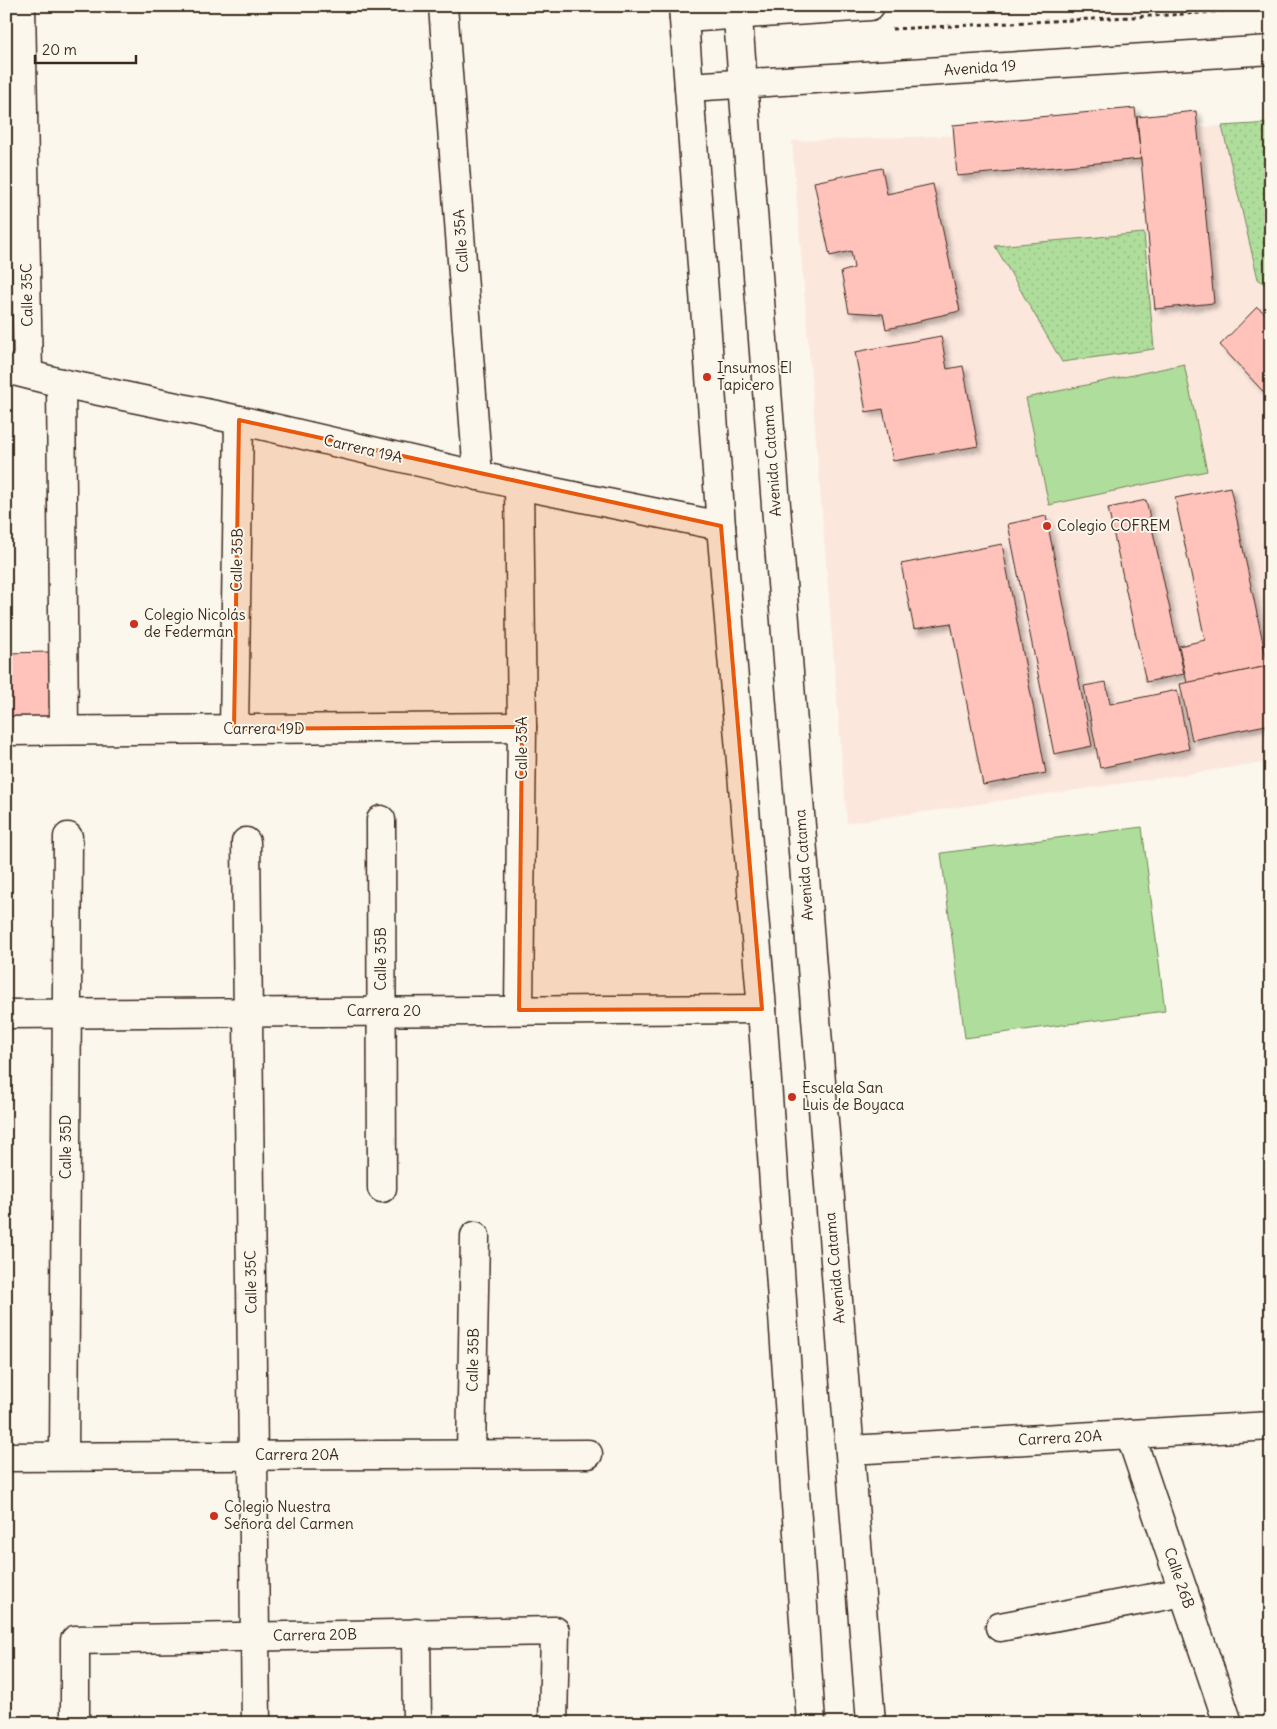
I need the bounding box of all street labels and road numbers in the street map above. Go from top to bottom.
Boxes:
street label: Avenida 19 [943,55,1017,80]
street label: Calle 35A [449,208,472,273]
street label: Calle 35C [16,263,37,327]
street label: Avenida Catama [758,404,785,517]
street label: Carrera 19A [322,430,405,467]
street label: Calle 35B [226,528,247,592]
street label: Calle 35A [512,716,531,780]
street label: Carrera 19D [223,719,305,738]
street label: Avenida Catama [790,808,817,921]
street label: Calle 35B [371,927,390,991]
street label: Carrera 20 [347,1001,421,1020]
street label: Calle 35D [56,1115,75,1179]
street label: Avenida Catama [820,1211,849,1324]
street label: Calle 35C [240,1250,261,1314]
street label: Calle 35B [462,1328,483,1392]
street label: Carrera 20A [1018,1426,1103,1449]
street label: Carrera 20A [255,1445,339,1464]
street label: Calle 26B [1160,1545,1199,1611]
street label: Carrera 20B [273,1624,357,1645]

